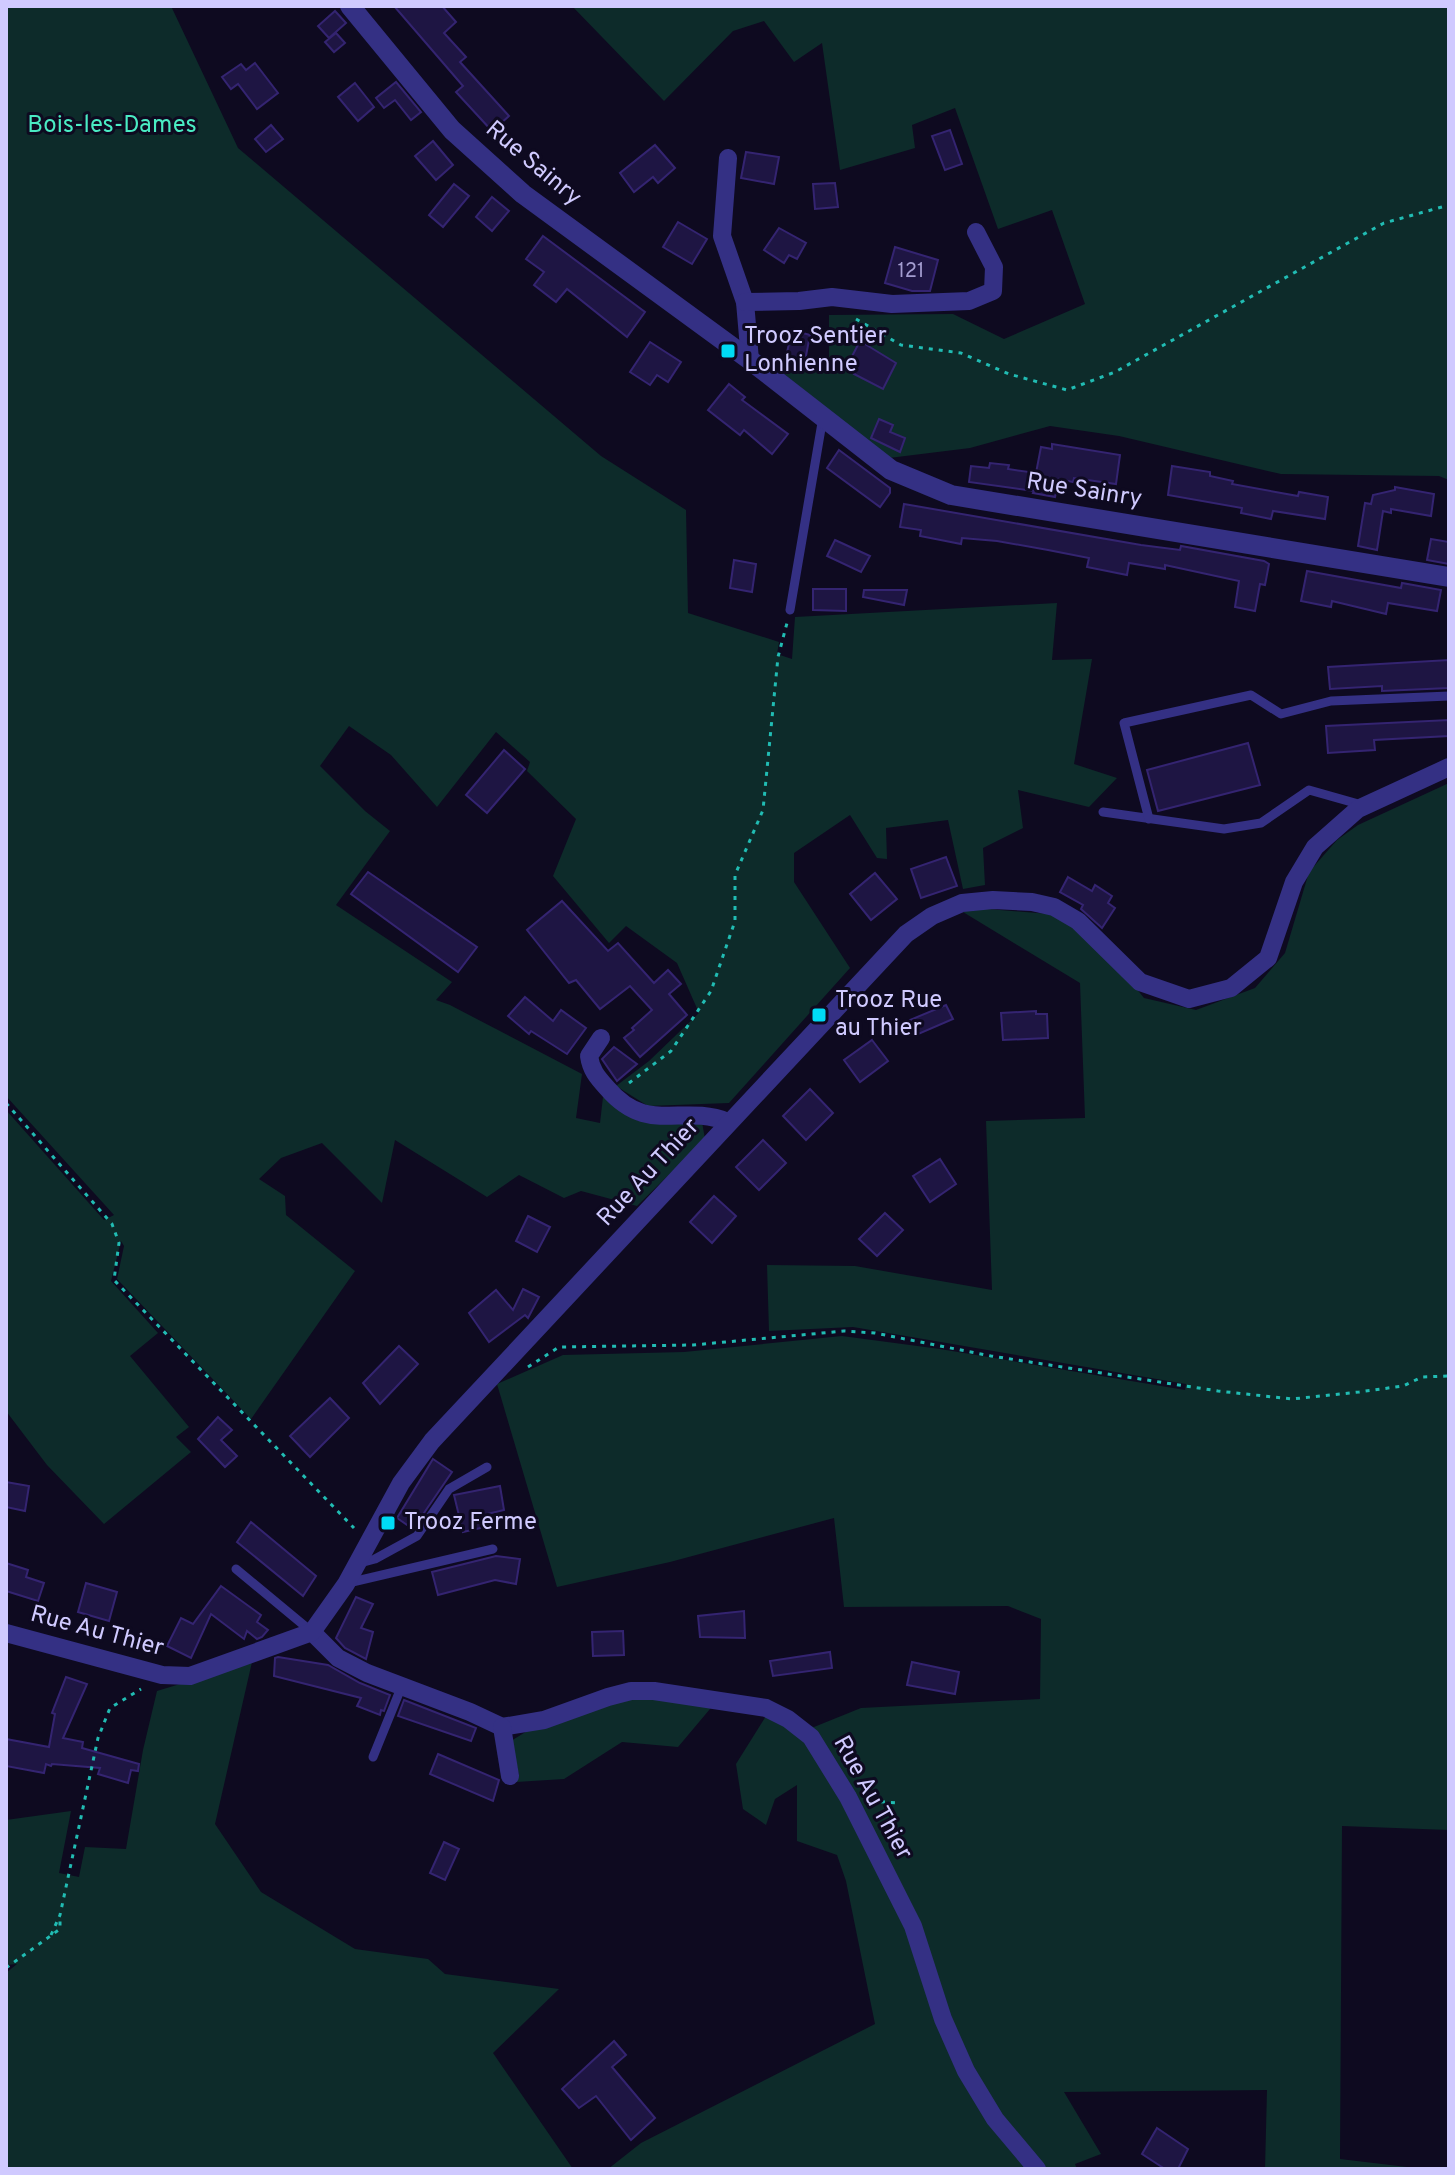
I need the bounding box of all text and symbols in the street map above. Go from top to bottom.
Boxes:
park label: Bois-les-Dames [27,111,197,141]
street label: Rue Sainry [479,115,587,213]
house number: 121 [897,259,925,285]
place label: Trooz Sentier Lonhienne [744,322,887,380]
marker: Trooz Sentier Lonhienne [719,342,737,360]
street label: Rue Sainry [1024,467,1144,515]
place label: Trooz Rue au Thier [835,986,942,1044]
marker: Trooz Rue au Thier [810,1006,828,1024]
street label: Rue Au Thier [591,1113,707,1233]
place label: Trooz Ferme [404,1508,537,1538]
marker: Trooz Ferme [379,1514,397,1532]
street label: Rue Au Thier [27,1600,167,1664]
street label: Rue Au Thier [826,1731,918,1865]

